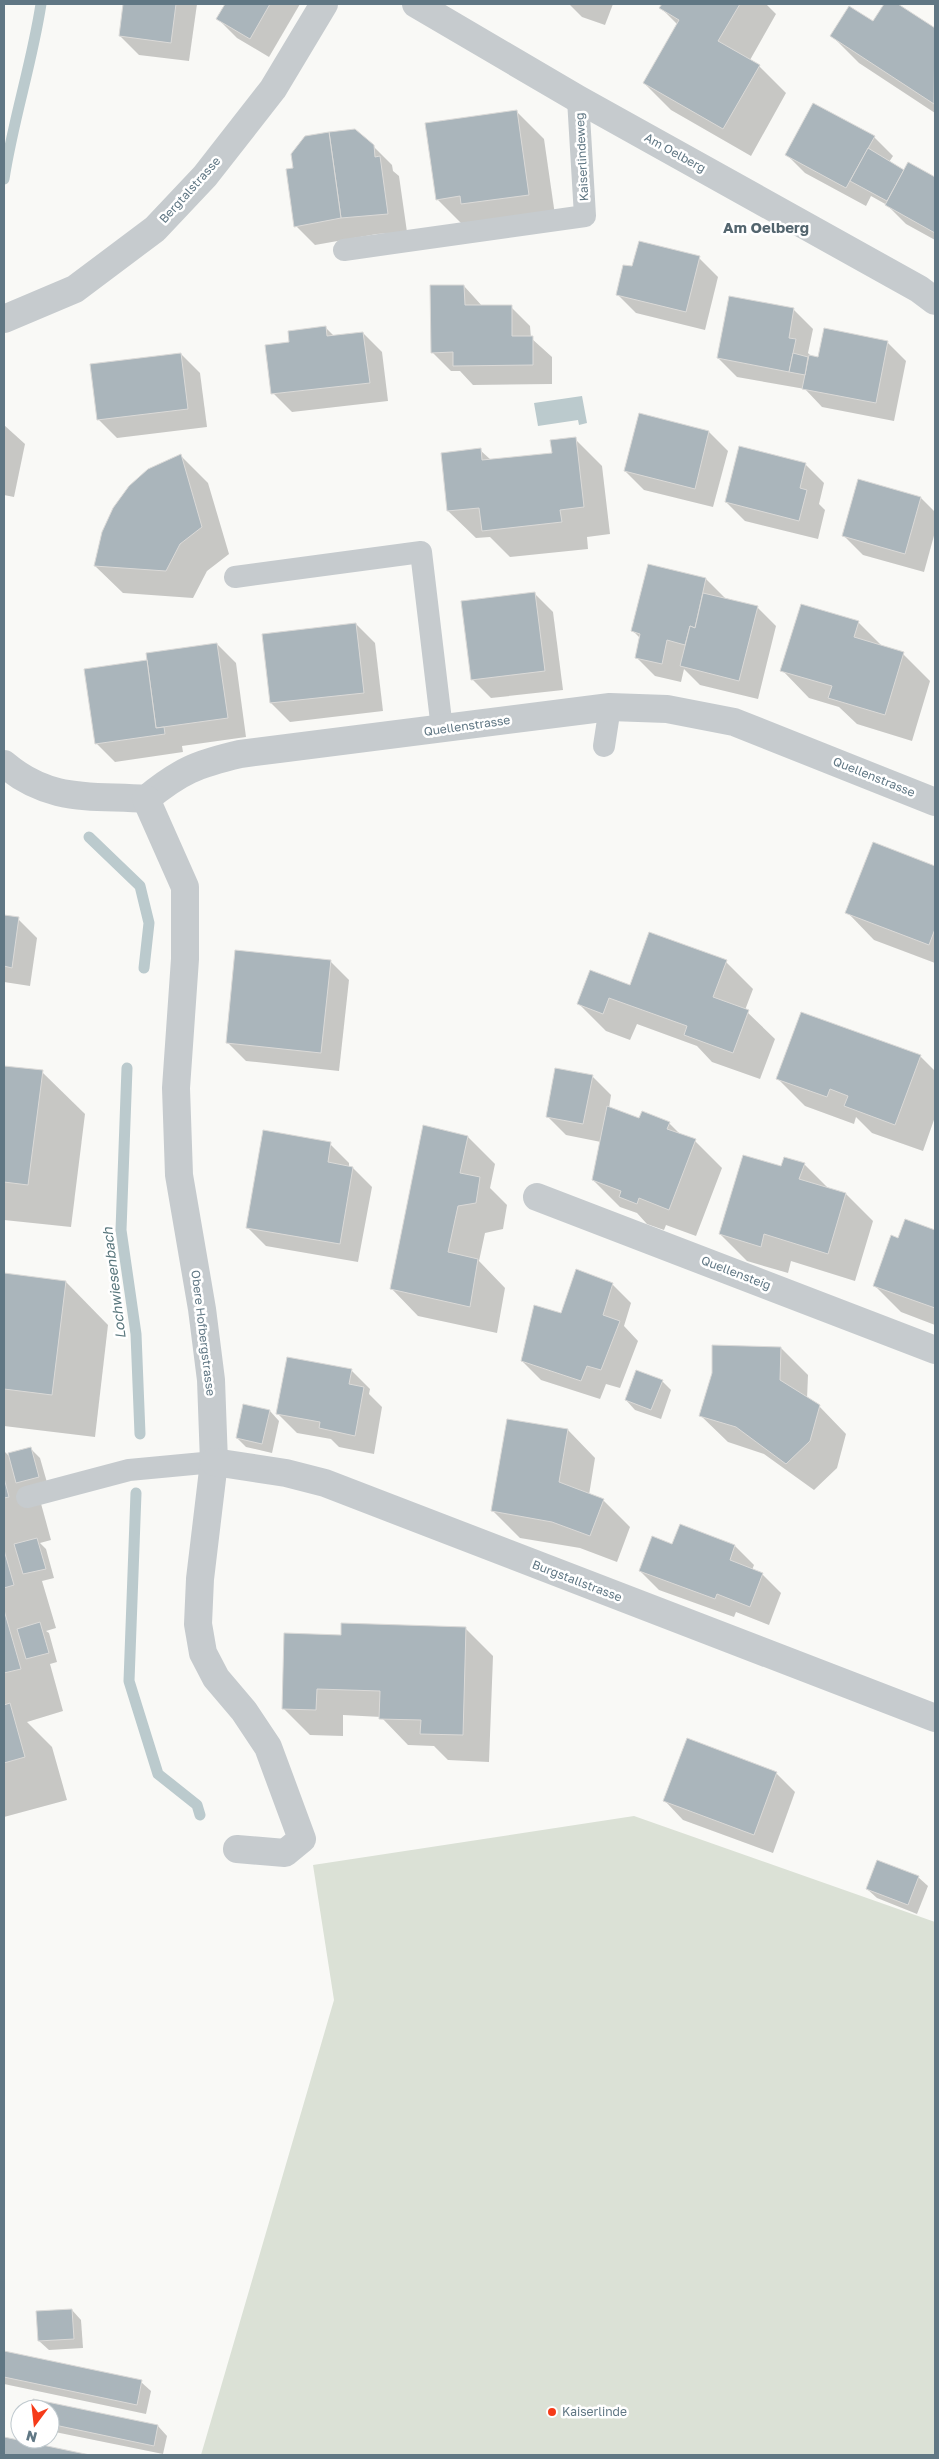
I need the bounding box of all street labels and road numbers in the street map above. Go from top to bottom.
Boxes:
street label: Kaiserlindeweg [572,112,591,202]
street label: Am Oelberg [642,130,708,176]
street label: Bergtalstrasse [156,153,224,226]
street label: Quellenstrasse [423,712,511,739]
street label: Quellenstrasse [831,753,917,800]
street label: Quellensteig [699,1252,773,1293]
street label: Obere Hofbergstrasse [188,1269,219,1397]
street label: Burgstallstrasse [530,1557,624,1605]

